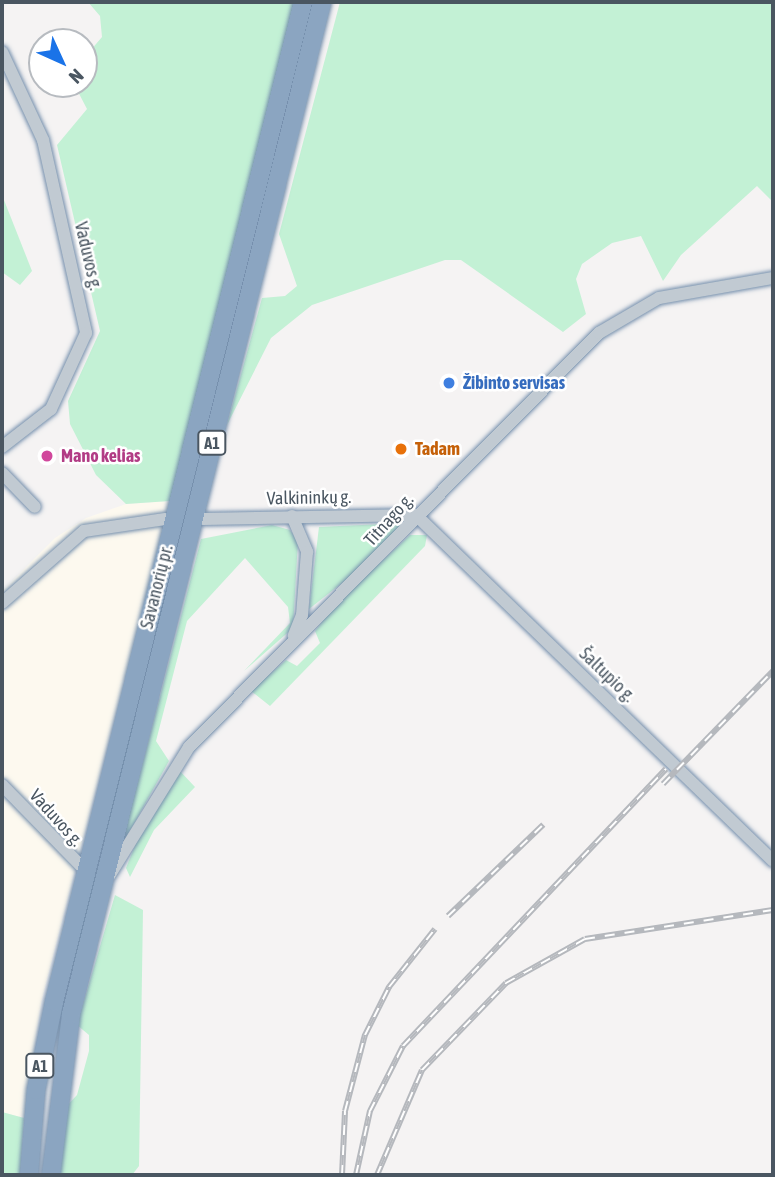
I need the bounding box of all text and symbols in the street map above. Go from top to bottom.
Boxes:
north arrow [28,28,98,98]
text: N [65,65,88,88]
street label: Vaduvos g. [70,220,106,292]
place label: Žibinto servisas [463,372,565,394]
marker: Žibinto servisas [441,375,457,391]
road number: A1 [196,430,228,456]
place label: Tadam [415,438,460,460]
marker: Tadam [393,441,409,457]
place label: Mano kelias [61,445,140,467]
marker: Mano kelias [39,448,55,464]
street label: Valkininkų g. [267,486,351,510]
street label: Titnago g. [360,489,418,551]
street label: Savanorių pr. [136,543,178,631]
street label: Šaltupio g. [575,643,639,707]
street label: Vaduvos g. [25,785,87,851]
road number: A1 [24,1054,56,1078]

